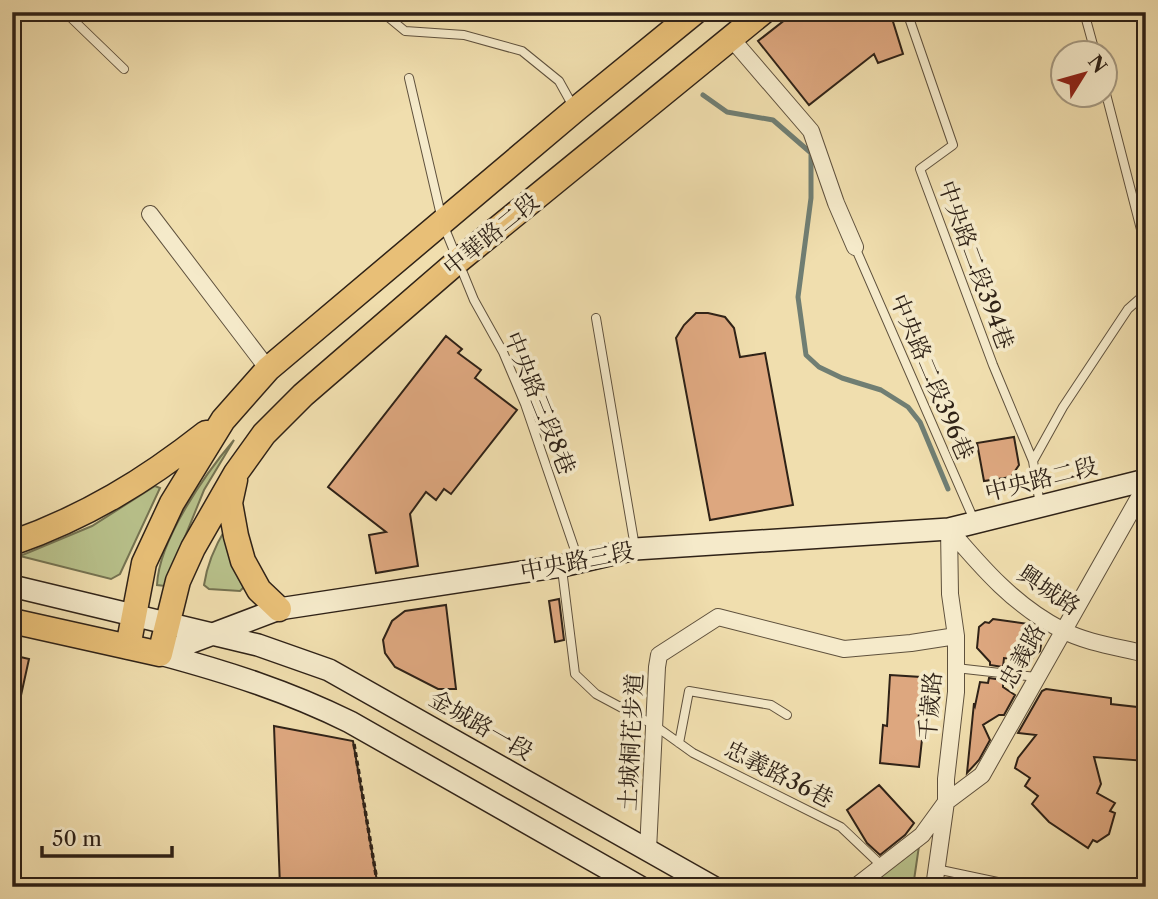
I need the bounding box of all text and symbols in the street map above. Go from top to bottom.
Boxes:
north arrow [1050,38,1120,108]
text: N [1083,51,1111,78]
street label: 中央路二段394巷 [933,177,1019,353]
street label: 中華路二段 [438,187,544,281]
street label: 中央路二段396巷 [884,290,980,464]
street label: 中央路三段8巷 [499,327,581,479]
street label: 中央路二段 [982,452,1100,506]
street label: 中央路三段 [518,536,636,586]
street label: 興城路 [1013,559,1085,621]
street label: 忠義路 [993,619,1051,693]
street label: 千歲路 [913,670,947,742]
street label: 土城桐花步道 [613,672,649,812]
street label: 金城路一段 [424,684,538,766]
street label: 忠義路36巷 [720,735,838,813]
scale bar [42,815,172,859]
text: 50 m [52,826,102,851]

